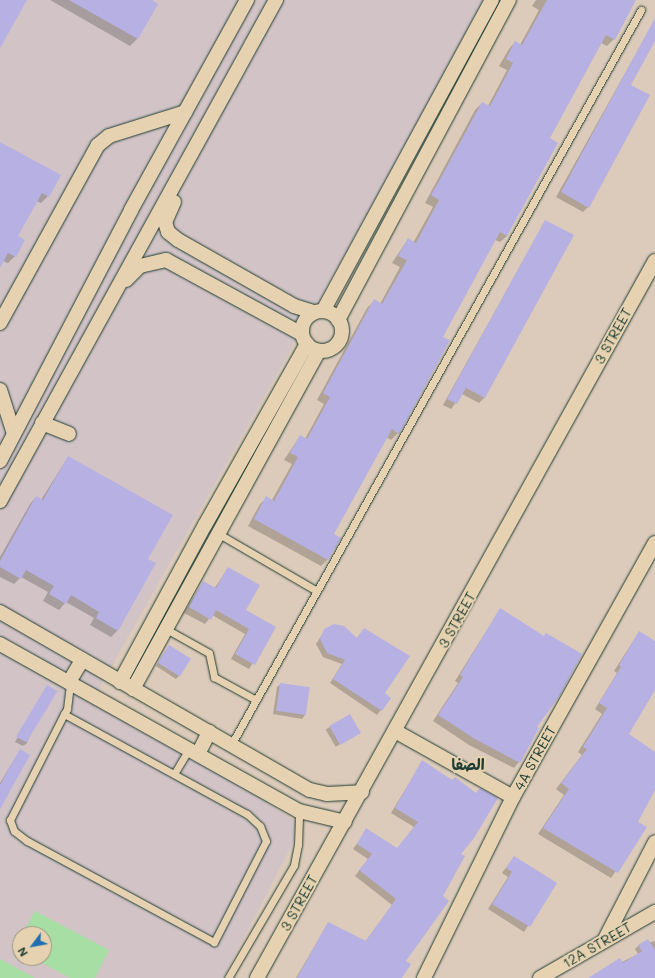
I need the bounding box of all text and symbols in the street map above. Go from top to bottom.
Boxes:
street label: 3 STREET [591,305,635,367]
street label: 3 STREET [435,589,479,651]
street label: 4A STREET [510,723,560,793]
district label: الصفا [451,756,485,774]
street label: 3 STREET [277,872,321,934]
street label: 12A STREET [560,919,634,971]
north arrow [12,926,52,966]
text: N [14,945,31,960]

